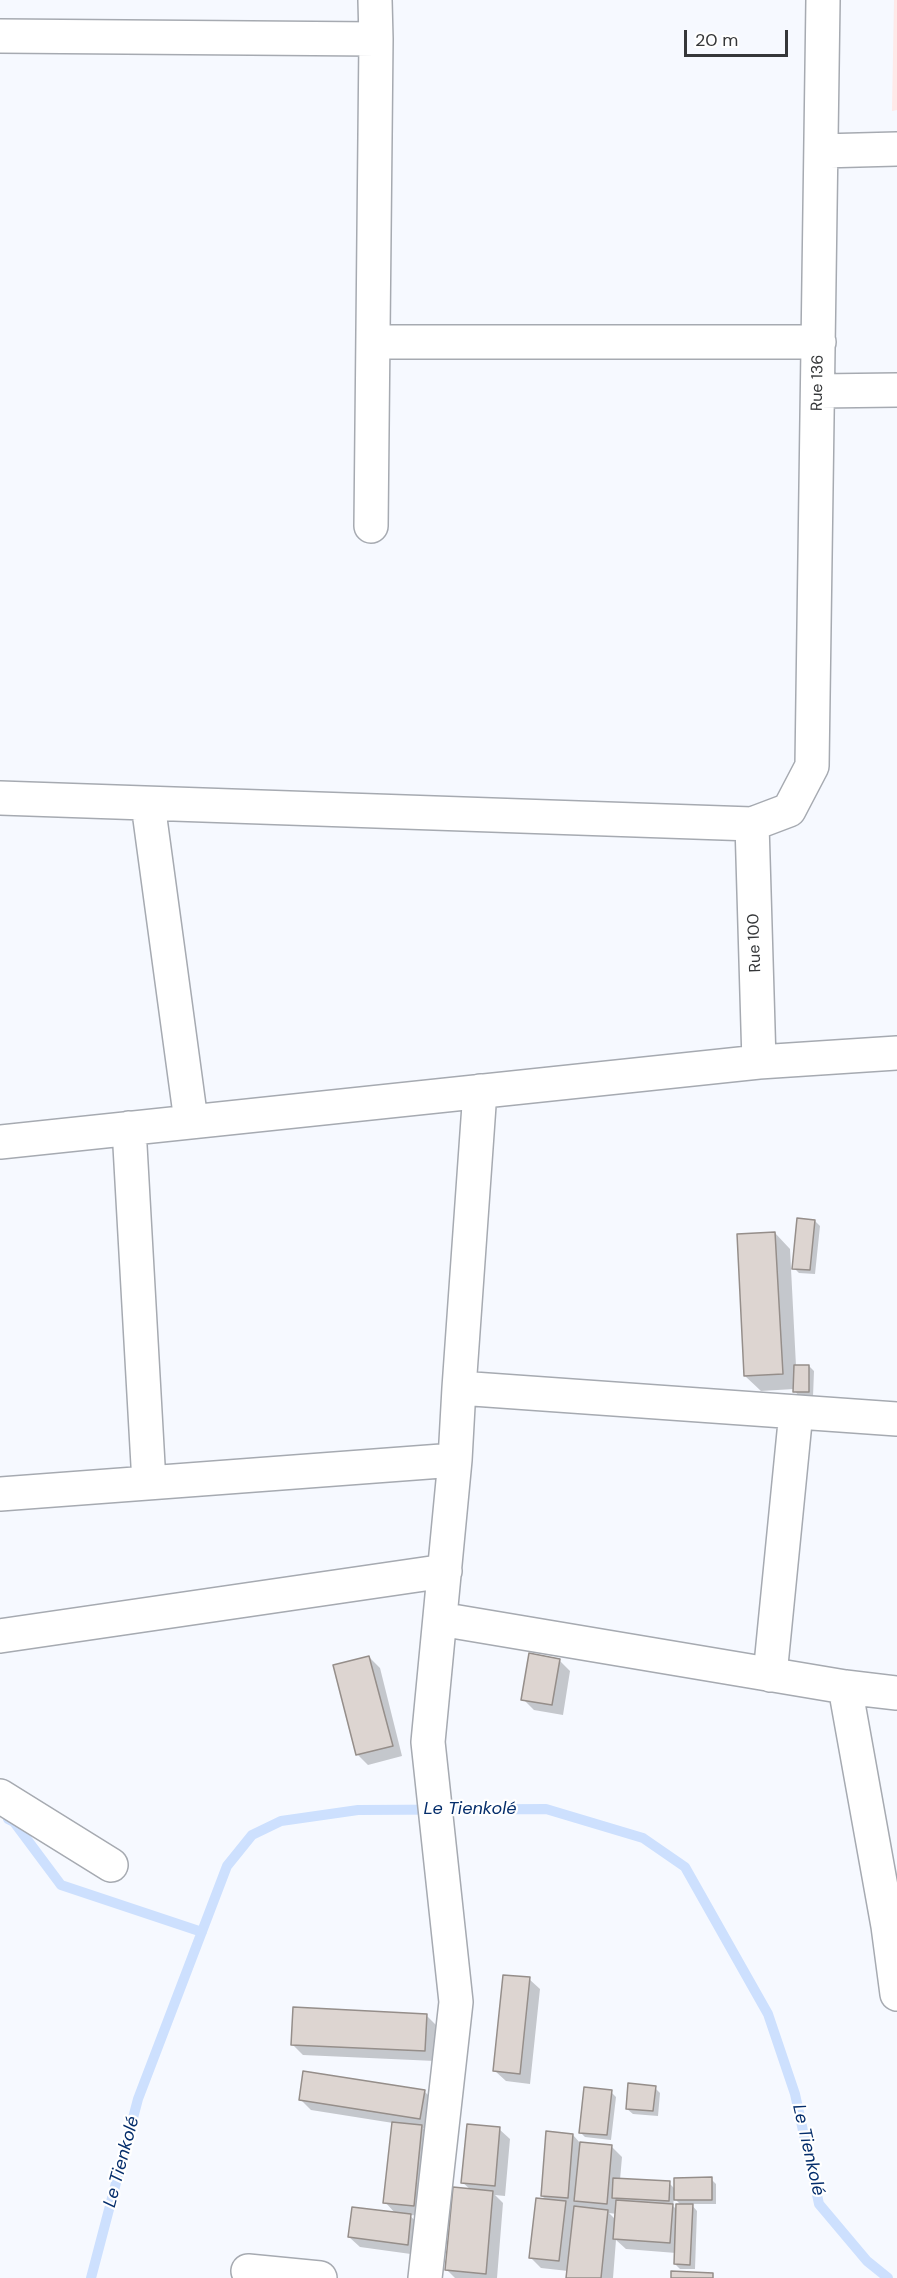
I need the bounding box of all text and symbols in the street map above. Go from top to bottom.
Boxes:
scale bar [687,18,790,56]
text: 20 m [695,28,738,52]
street label: Rue 136 [808,355,828,411]
street label: Rue 100 [744,913,766,973]
water label: Le Tienkolé [423,1798,517,1820]
water label: Le Tienkolé [787,2102,829,2198]
water label: Le Tienkolé [100,2114,144,2210]

